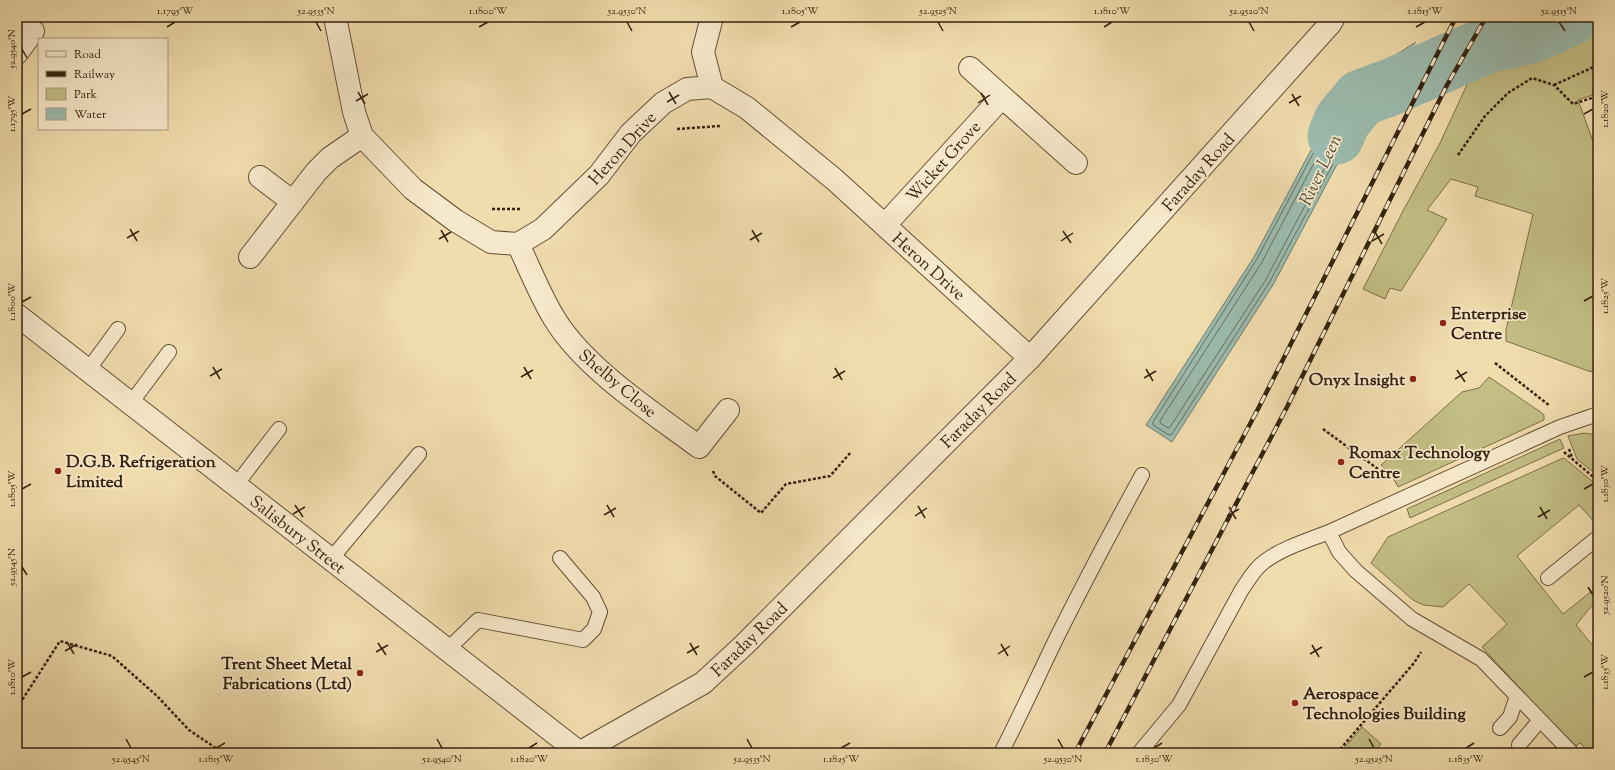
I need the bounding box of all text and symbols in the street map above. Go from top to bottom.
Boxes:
text: 1.1795°W [157,4,193,19]
text: 52.9535°N [297,4,334,19]
text: 1.1800°W [469,4,507,19]
text: 52.9530°N [607,4,646,19]
text: 1.1805°W [782,4,818,19]
text: 52.9525°N [918,4,957,19]
text: 1.1810°W [1094,4,1130,19]
text: 52.9520°N [1228,4,1269,19]
text: 1.1815°W [1408,4,1442,19]
text: 52.9515°N [1540,4,1577,19]
text: 52.9540°N [5,29,20,70]
legend [38,38,168,130]
text: Road [74,46,101,64]
text: Railway [74,66,115,84]
text: Park [74,86,97,104]
text: 1.1820°W [1598,90,1613,128]
text: 1.1795°W [5,96,20,132]
text: Water [74,106,107,124]
street label: Heron Drive [584,107,663,191]
street label: Wicket Grove [901,116,988,208]
street label: Faraday Road [1158,129,1242,218]
water label: River Leen [1294,131,1350,211]
street label: Heron Drive [886,228,970,307]
text: 1.1825°W [1598,278,1613,314]
text: 1.1800°W [5,283,20,321]
place label: Enterprise Centre [1451,303,1527,347]
marker: Enterprise Centre [1438,318,1448,328]
street label: Shelby Close [572,345,661,425]
street label: Faraday Road [936,368,1023,455]
place label: Onyx Insight [1309,369,1405,393]
marker: Onyx Insight [1408,374,1418,384]
place label: Romax Technology Centre [1349,442,1491,486]
place label: D.G.B. Refrigeration Limited [66,451,217,495]
marker: Romax Technology Centre [1336,457,1346,467]
text: 1.1830°W [1598,465,1613,503]
marker: D.G.B. Refrigeration Limited [53,466,63,476]
text: 1.1805°W [5,471,20,507]
street label: Salisbury Street [244,491,350,581]
text: 52.9545°N [5,548,20,587]
text: 52.9520°N [1598,575,1613,616]
street label: Faraday Road [707,597,794,683]
place label: Trent Sheet Metal Fabrications (Ltd) [221,653,352,697]
text: 1.1835°W [1598,654,1613,690]
text: 1.1810°W [5,659,20,695]
marker: Trent Sheet Metal Fabrications (Ltd) [355,668,365,678]
place label: Aerospace Technologies Building [1303,683,1466,727]
marker: Aerospace Technologies Building [1290,698,1300,708]
text: 52.9545°N [111,752,150,767]
text: 1.1815°W [199,752,233,767]
text: 52.9540°N [421,752,462,767]
text: 1.1820°W [510,752,548,767]
text: 52.9535°N [733,752,770,767]
text: 1.1825°W [823,752,859,767]
text: 52.9530°N [1043,752,1082,767]
text: 1.1830°W [1135,752,1173,767]
text: 52.9525°N [1354,752,1393,767]
text: 1.1835°W [1448,752,1484,767]

